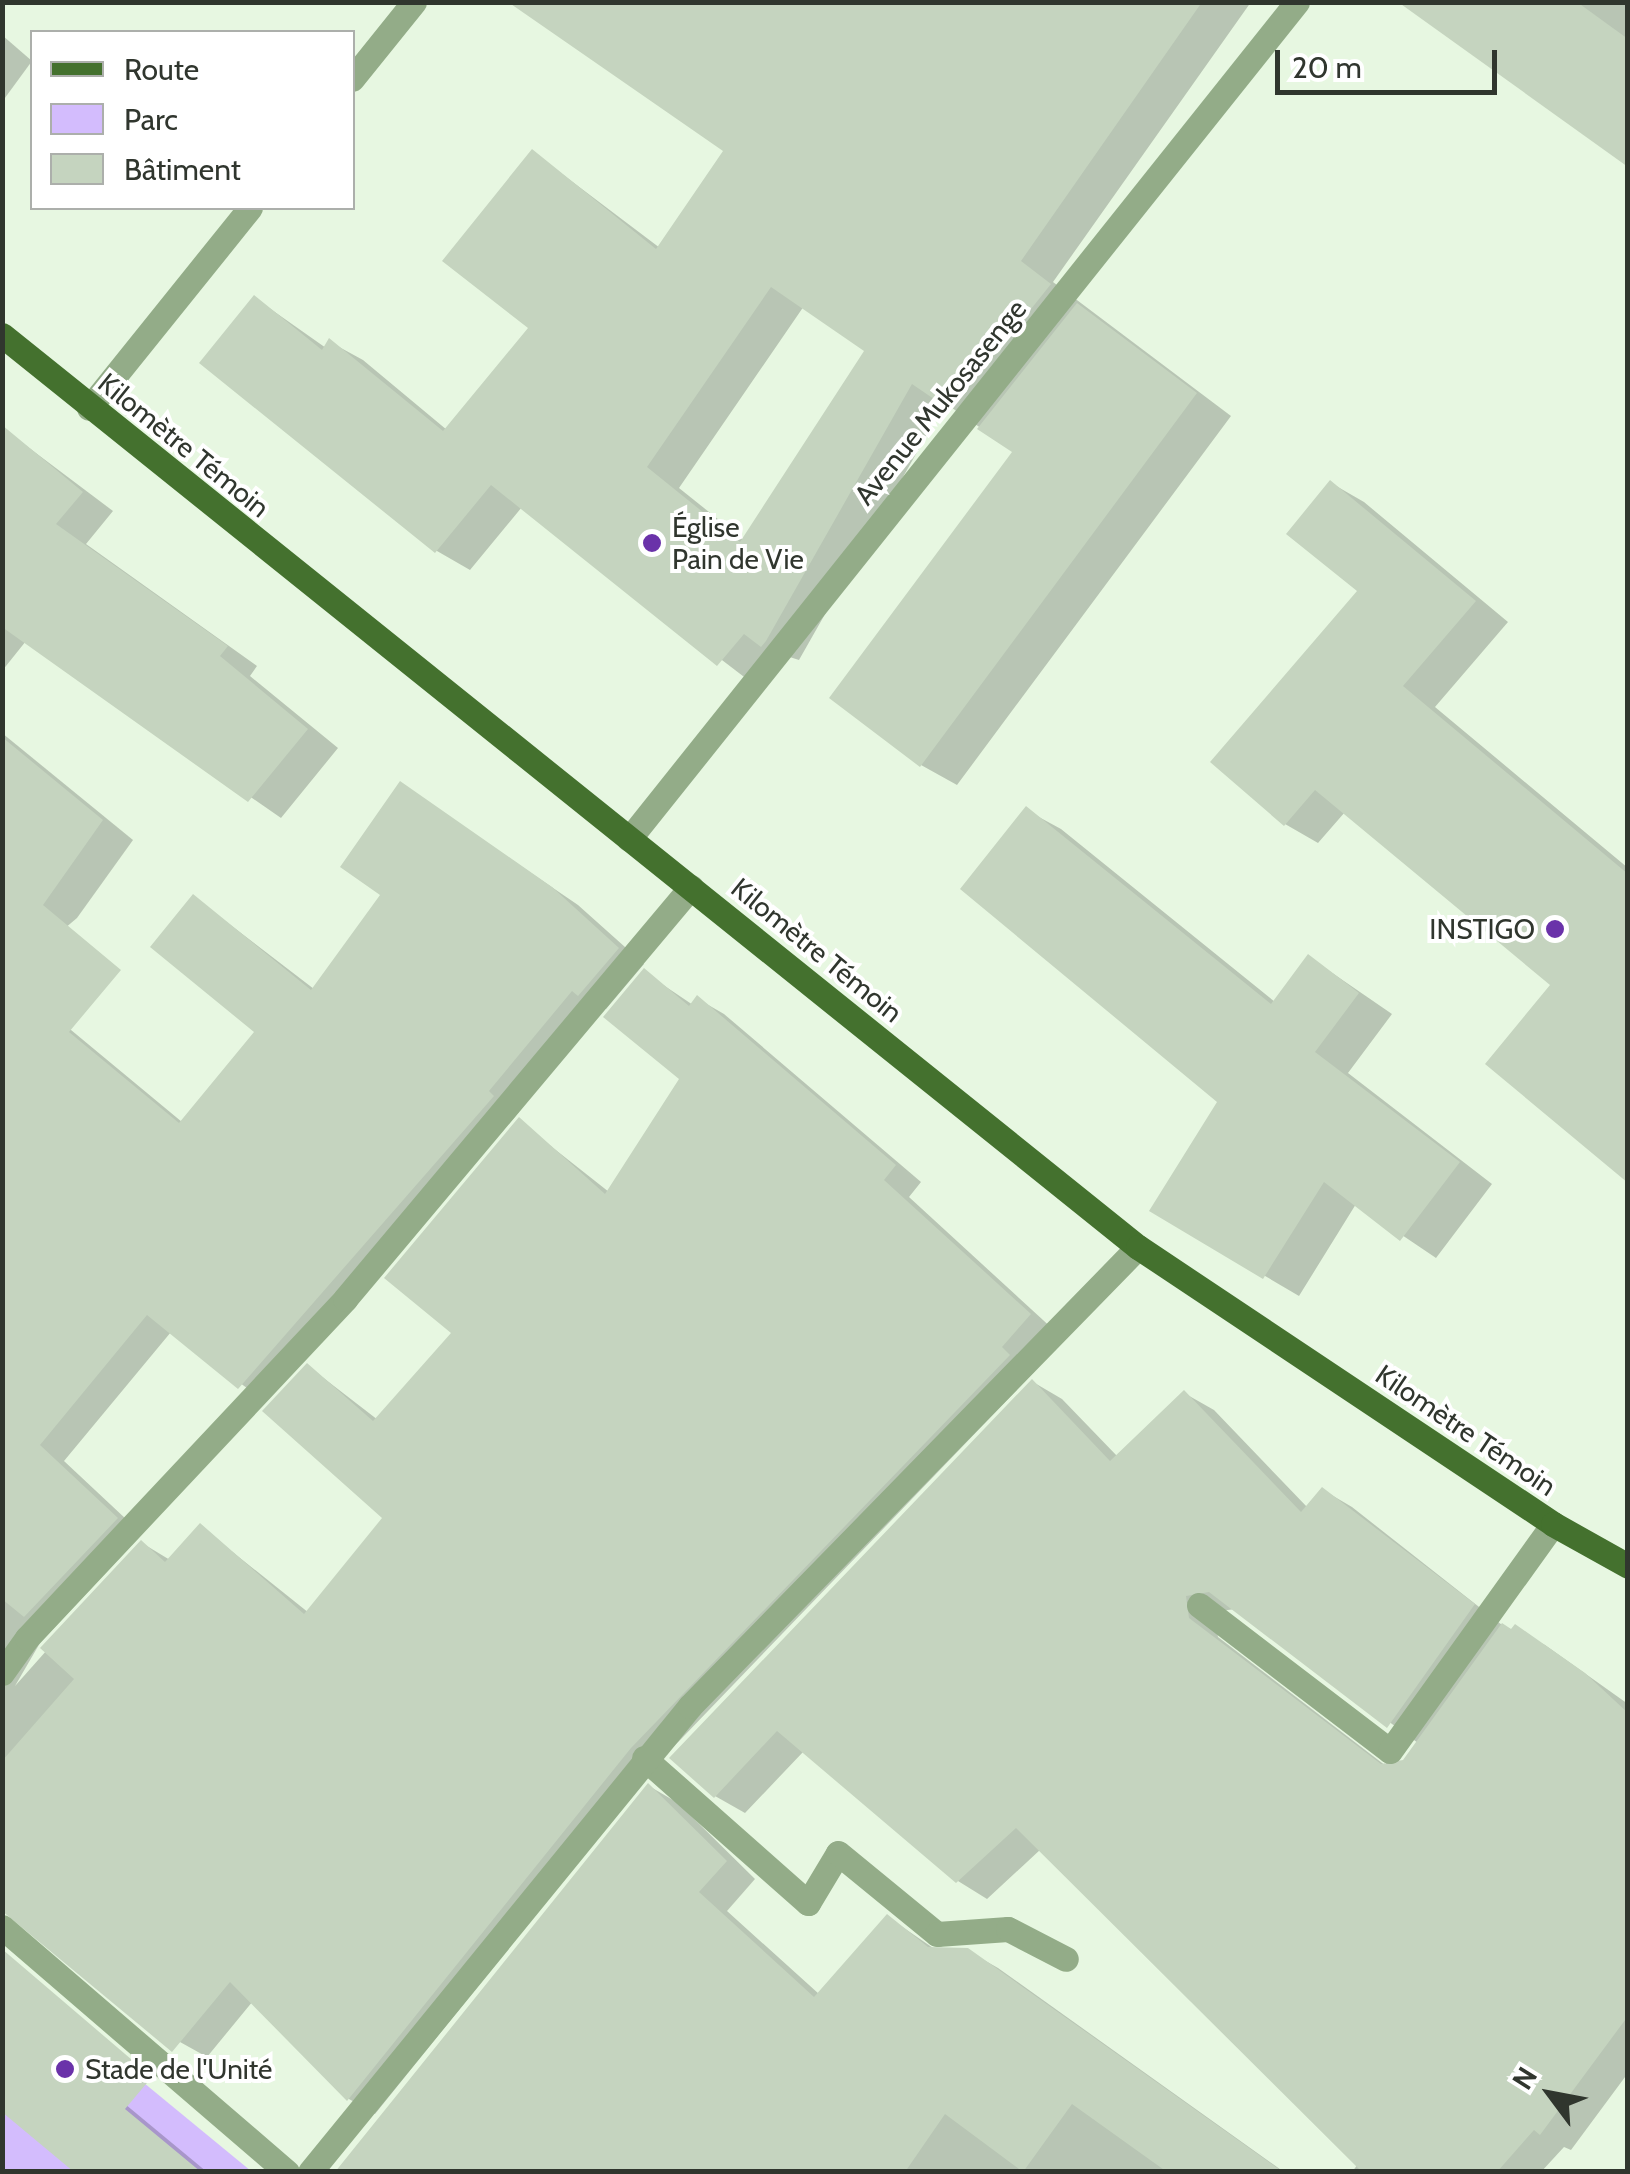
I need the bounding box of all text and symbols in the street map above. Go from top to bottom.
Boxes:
legend [30,30,355,210]
scale bar [1280,30,1502,92]
text: 20 m [1292,49,1362,86]
text: Route [124,51,199,88]
text: Parc [124,101,178,138]
text: Bâtiment [124,151,241,188]
street label: Avenue Mukosasenge [847,293,1033,511]
street label: Kilomètre Témoin [92,366,276,524]
place label: Église Pain de Vie [672,510,804,576]
marker: Église Pain de Vie [641,532,663,554]
street label: Kilomètre Témoin [725,871,909,1029]
place label: INSTIGO [1429,912,1535,946]
marker: INSTIGO [1544,918,1566,940]
street label: Kilomètre Témoin [1369,1357,1563,1503]
north arrow [1500,2044,1600,2144]
place label: Stade de l'Unité [85,2052,272,2086]
marker: Stade de l'Unité [54,2058,76,2080]
text: N [1505,2061,1544,2096]

